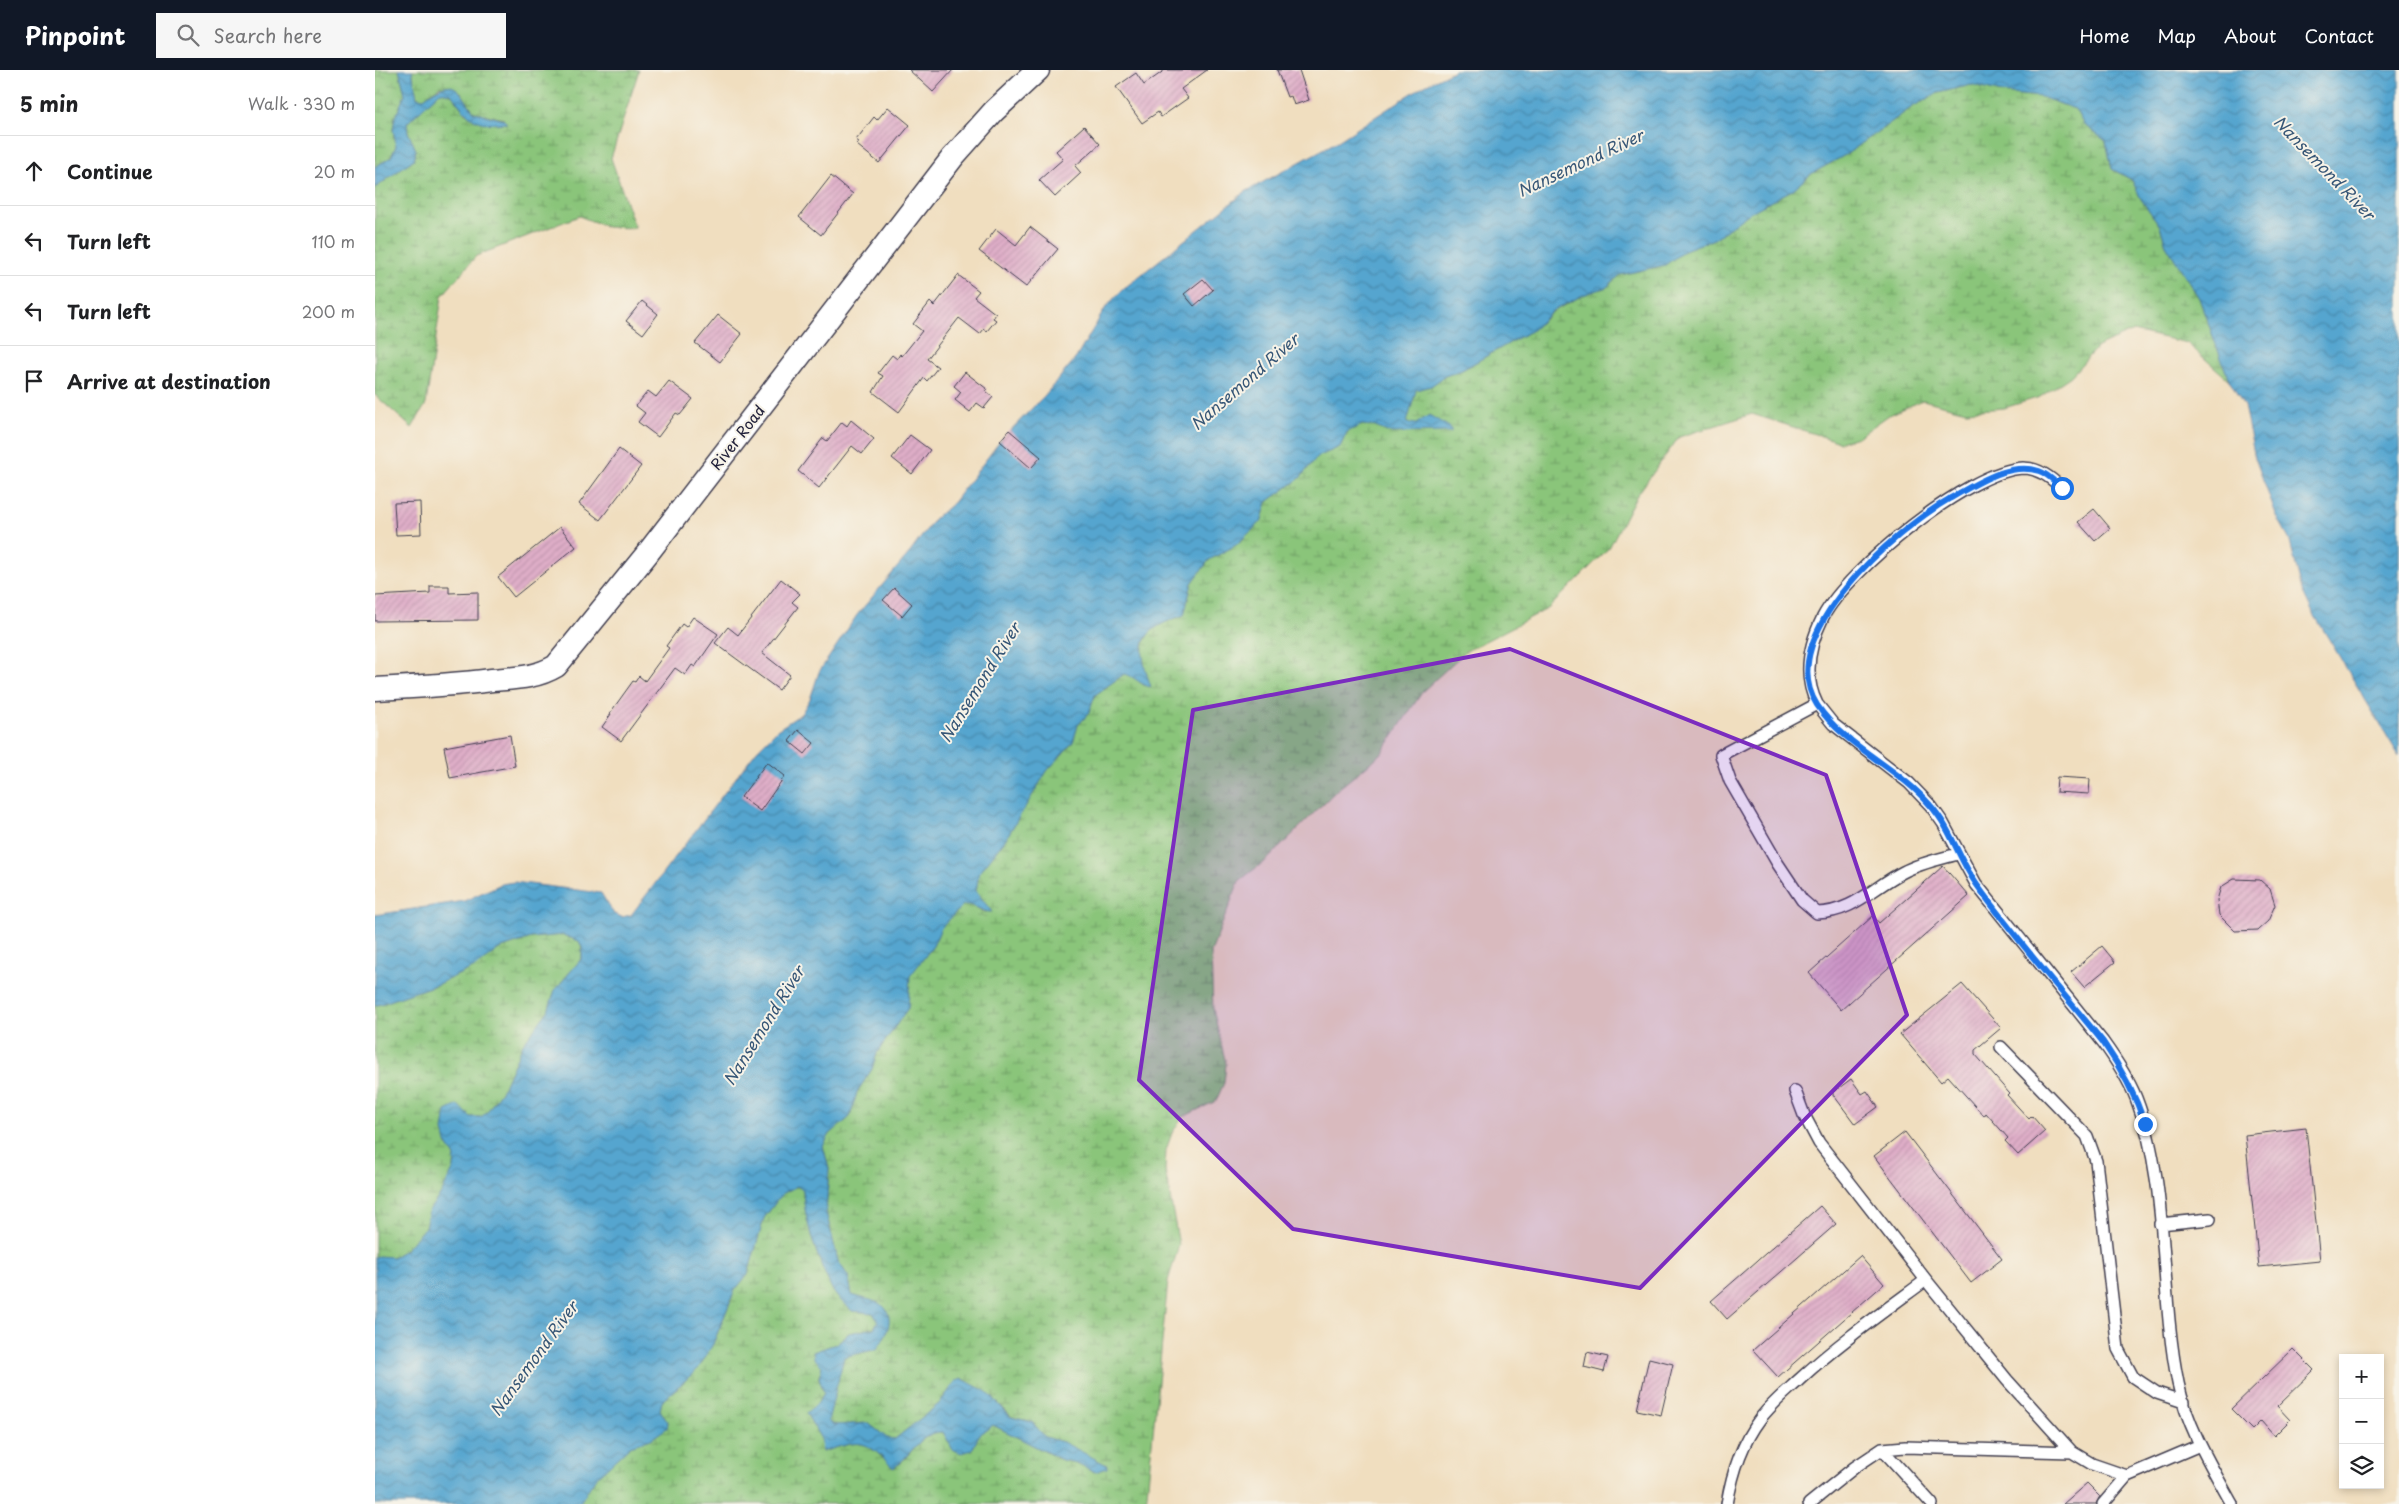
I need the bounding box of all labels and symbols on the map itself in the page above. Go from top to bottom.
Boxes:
water label: Nansemond River [2269,110,2383,226]
water label: Nansemond River [1513,121,1649,202]
water label: Nansemond River [1185,325,1305,435]
street label: River Road [704,399,770,475]
route start [2051,477,2074,500]
water label: Nansemond River [933,616,1027,746]
water label: Nansemond River [717,959,811,1089]
route end [2134,1113,2157,1136]
water label: Nansemond River [483,1294,584,1420]

